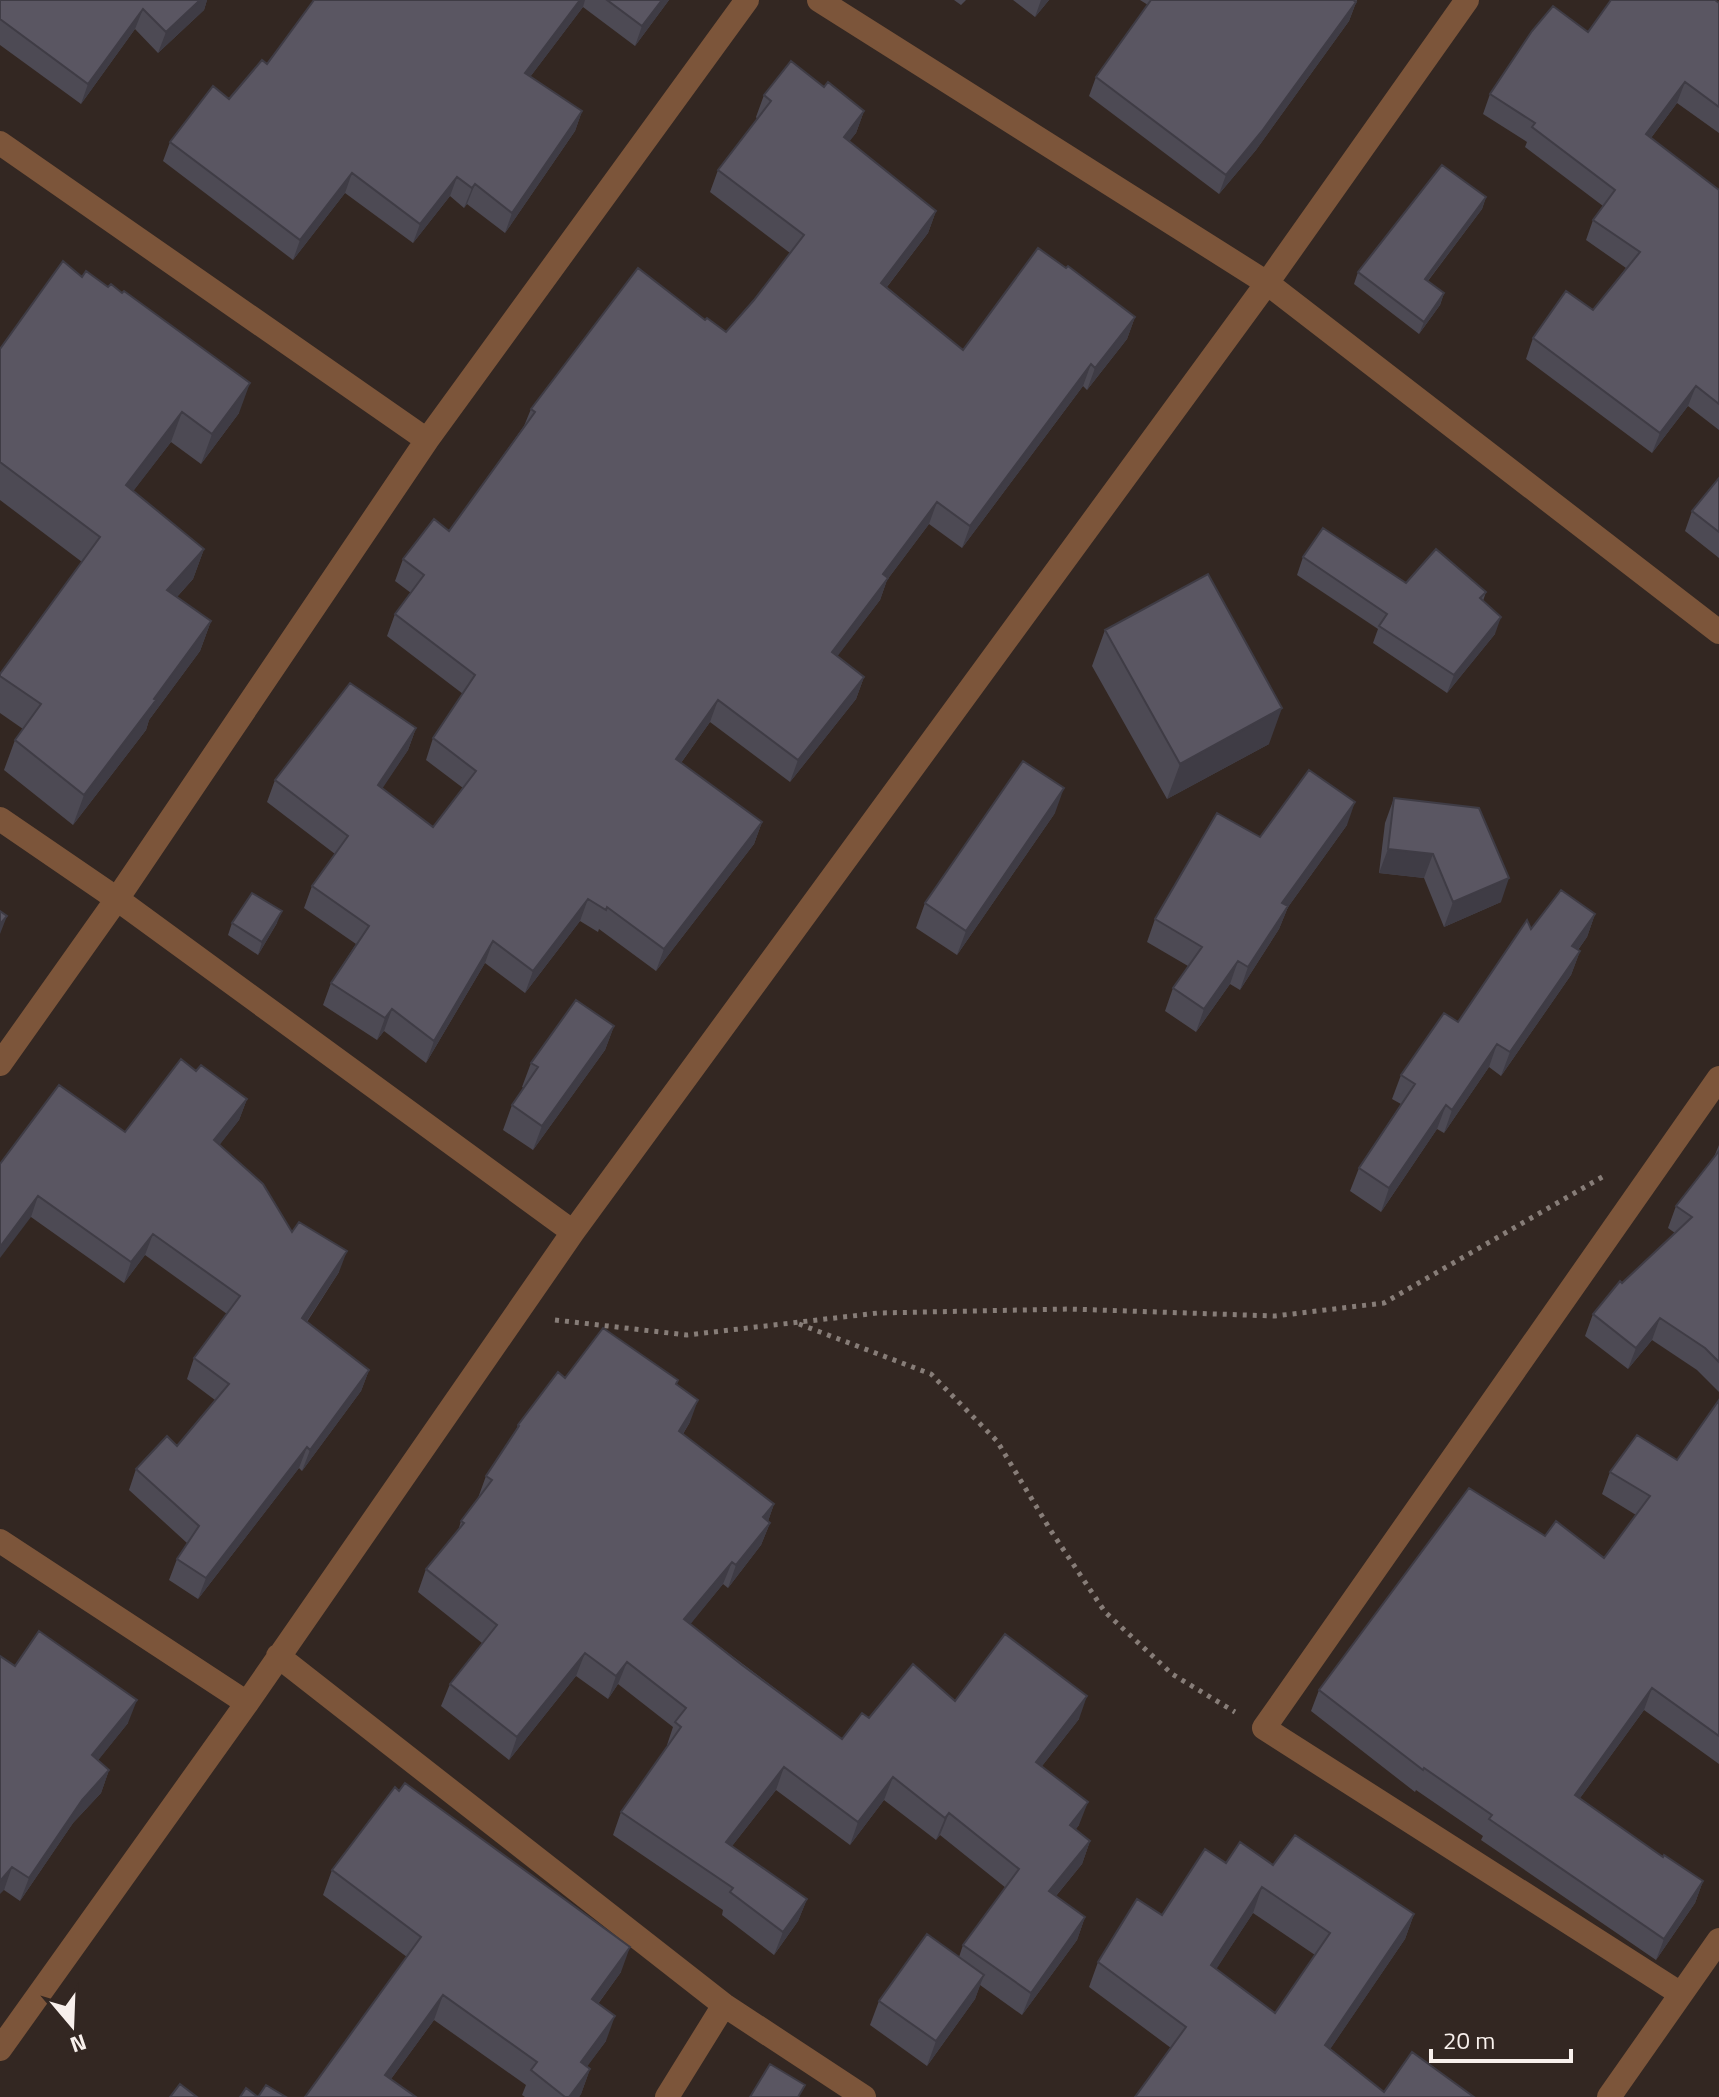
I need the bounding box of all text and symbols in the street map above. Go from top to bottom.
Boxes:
north arrow [32,1985,112,2065]
scale bar [1431,2013,1571,2063]
text: 20 m [1443,2022,1495,2058]
text: N [66,2025,91,2062]

